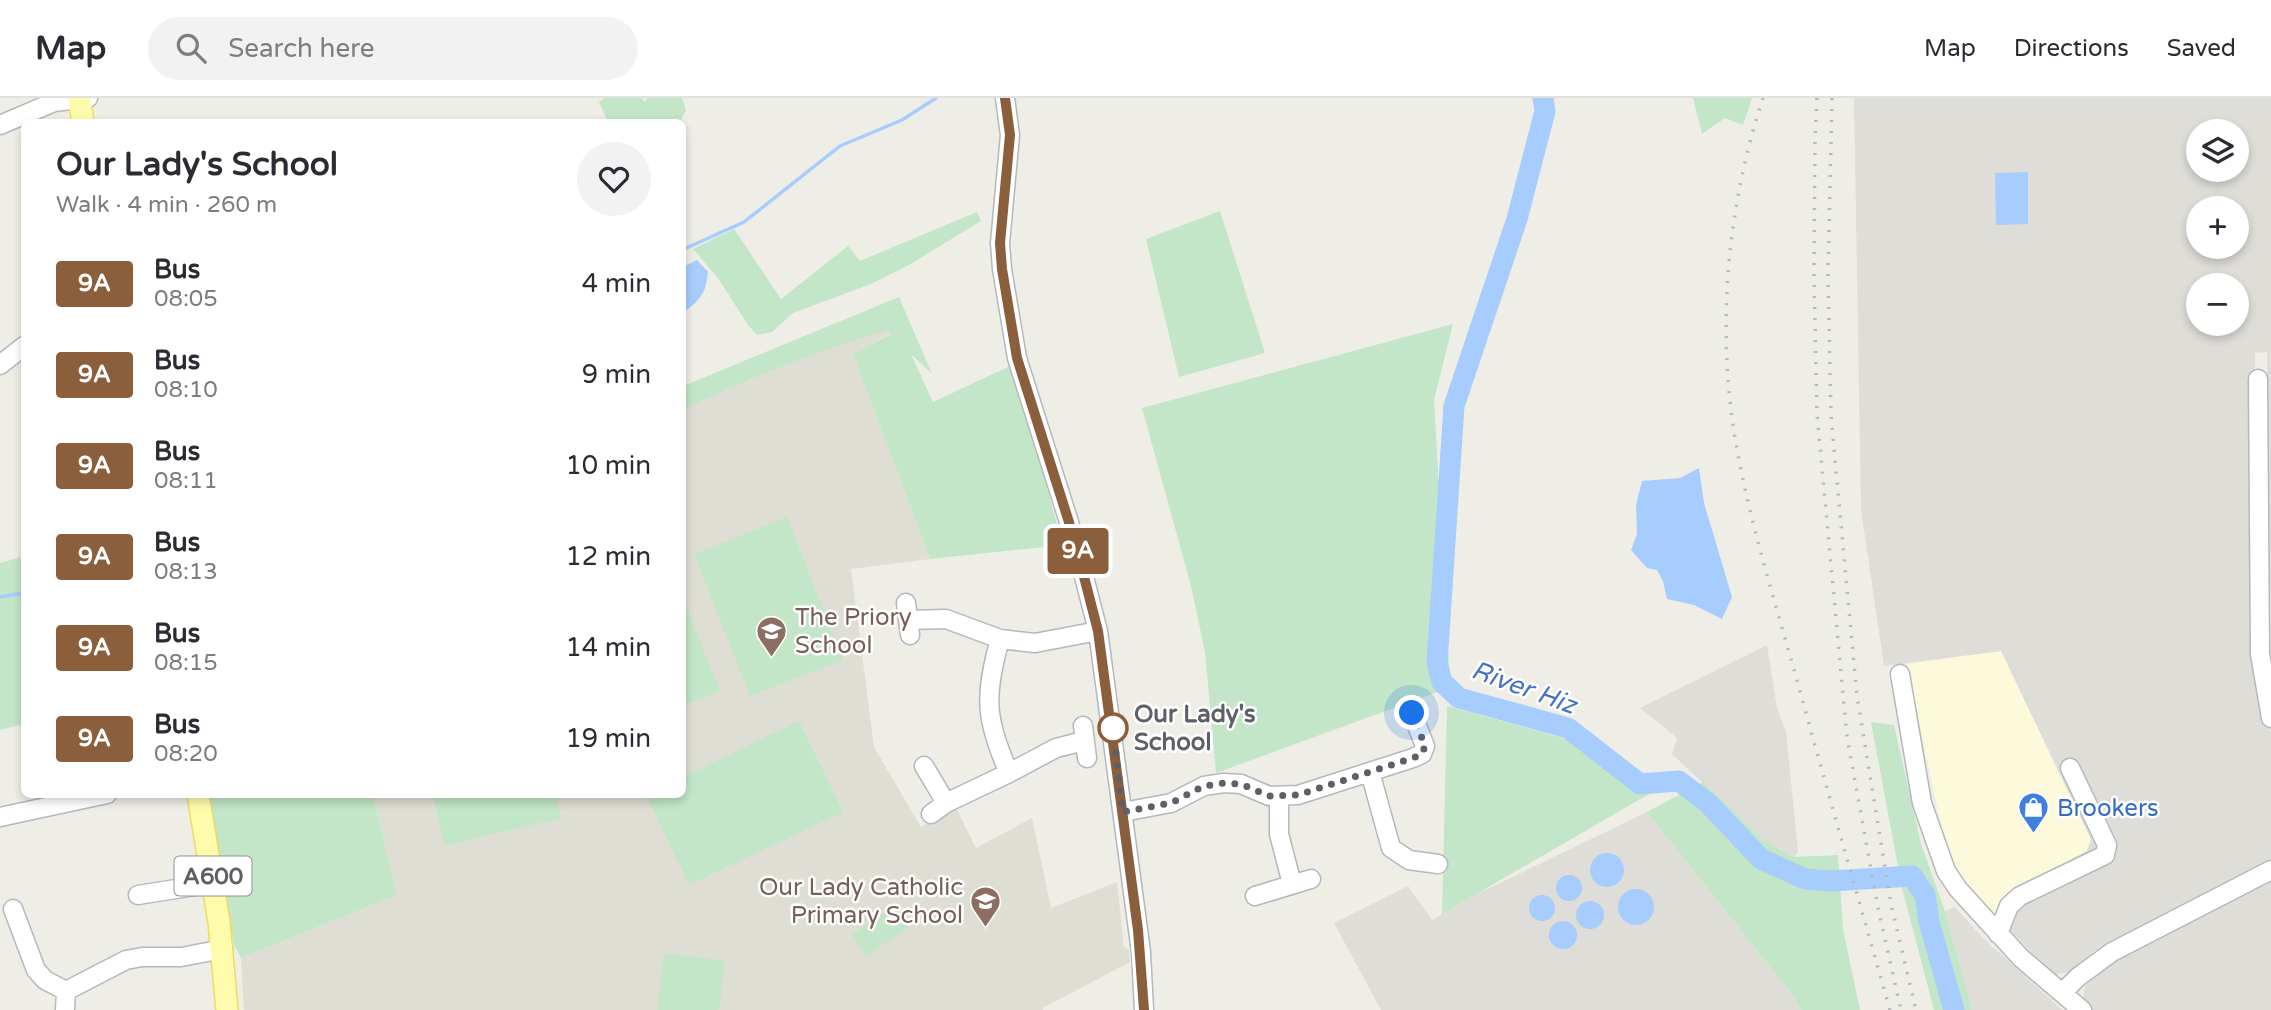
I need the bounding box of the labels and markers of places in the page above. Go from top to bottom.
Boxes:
place label: The Priory School [795,603,912,660]
school or university icon: The Priory School [755,614,789,658]
place label: Our Lady's School [1134,700,1256,757]
marker: Our Lady's School [1098,713,1128,743]
shop icon: Brookers [2017,791,2051,835]
place label: Brookers [2057,794,2159,823]
place label: Our Lady Catholic Primary School [759,873,963,930]
school or university icon: Our Lady Catholic Primary School [969,884,1003,928]

